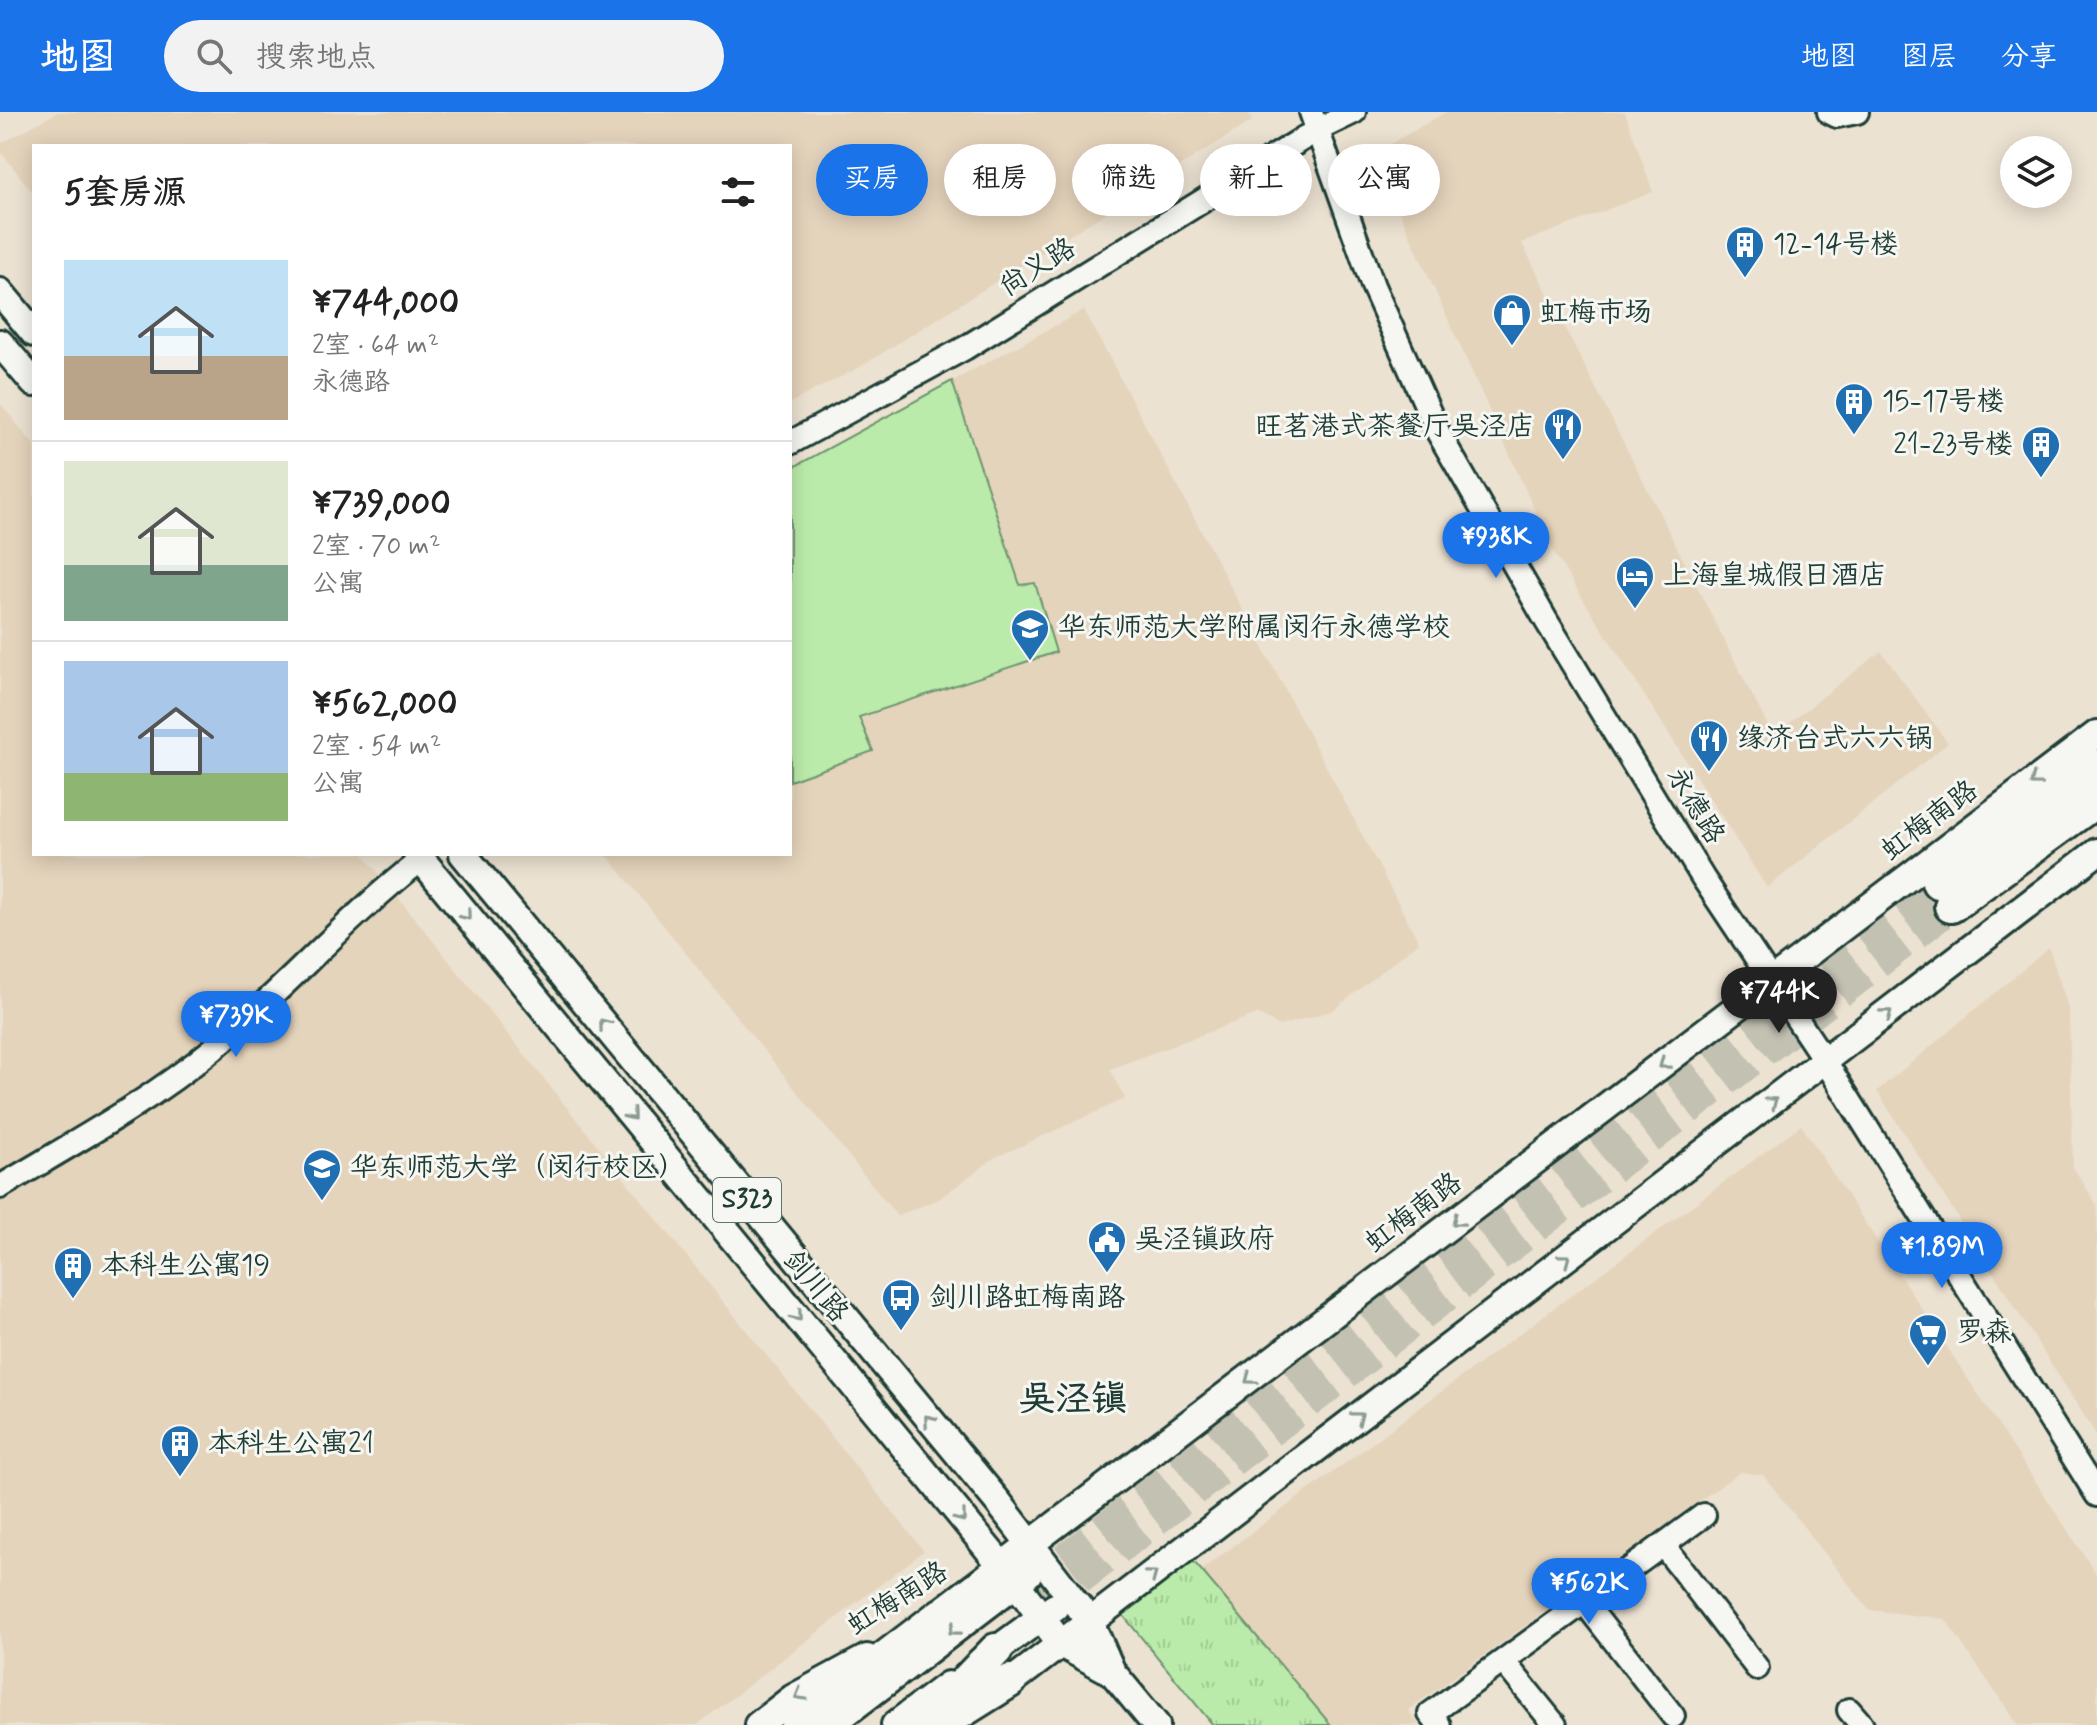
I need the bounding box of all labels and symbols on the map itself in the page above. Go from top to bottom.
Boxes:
building icon: 12-14号楼 [1724,224,1766,279]
place label: 12-14号楼 [1773,227,1898,264]
street label: 尚义路 [993,230,1083,306]
shop icon: 虹梅市场 [1491,292,1533,347]
place label: 虹梅市场 [1540,295,1652,332]
building icon: 15-17号楼 [1833,381,1875,436]
place label: 15-17号楼 [1882,384,2005,421]
restaurant icon: 旺茗港式茶餐厅吴泾店 [1542,406,1584,461]
place label: 旺茗港式茶餐厅吴泾店 [1255,409,1535,446]
building icon: 21-23号楼 [2020,424,2062,479]
place label: 21-23号楼 [1893,427,2013,464]
pin: ¥938K [1440,512,1552,580]
hotel icon: 上海皇城假日酒店 [1614,555,1656,610]
place label: 上海皇城假日酒店 [1663,558,1887,595]
school or university icon: 华东师范大学附属闵行永德学校 [1009,607,1051,662]
place label: 华东师范大学附属闵行永德学校 [1058,610,1450,647]
restaurant icon: 缘济台式六六锅 [1688,718,1730,773]
place label: 缘济台式六六锅 [1737,721,1933,758]
street label: 永德路 [1658,760,1732,852]
one-way arrow [2029,771,2044,785]
street label: 虹梅南路 [1874,773,1986,869]
one-way arrow [456,905,471,920]
pin: ¥744K [1723,967,1835,1035]
pin: ¥739K [180,991,292,1059]
one-way arrow [1878,1009,1893,1023]
one-way arrow [599,1019,614,1034]
one-way arrow [1658,1054,1673,1068]
one-way arrow [1763,1097,1778,1111]
one-way arrow [621,1106,636,1121]
school or university icon: 华东师范大学（闵行校区） [301,1147,343,1202]
place label: 华东师范大学（闵行校区） [350,1150,686,1187]
street label: 虹梅南路 [1358,1165,1470,1261]
road number: S323 [713,1178,781,1222]
one-way arrow [1451,1212,1466,1226]
public building icon: 吴泾镇政府 [1086,1219,1128,1274]
place label: 吴泾镇政府 [1135,1222,1275,1259]
pin: ¥1.89M [1877,1222,2007,1290]
street label: 剑川路 [774,1243,856,1331]
building icon: 本科生公寓19 [52,1245,94,1300]
place label: 本科生公寓19 [101,1248,270,1285]
one-way arrow [1556,1255,1571,1269]
bus stop icon: 剑川路虹梅南路 [880,1277,922,1332]
place label: 剑川路虹梅南路 [929,1280,1125,1317]
one-way arrow [787,1306,802,1321]
supermarket icon: 罗森 [1907,1312,1949,1367]
place label: 罗森 [1956,1315,2012,1352]
one-way arrow [1244,1369,1259,1383]
district label: 吴泾镇 [1019,1377,1127,1424]
one-way arrow [1349,1412,1364,1426]
one-way arrow [924,1415,939,1429]
building icon: 本科生公寓21 [159,1423,201,1478]
place label: 本科生公寓21 [208,1426,374,1463]
one-way arrow [952,1508,966,1523]
street label: 虹梅南路 [841,1554,955,1644]
pin: ¥562K [1533,1558,1645,1626]
one-way arrow [1143,1570,1157,1584]
one-way arrow [948,1621,962,1635]
one-way arrow [794,1685,809,1701]

